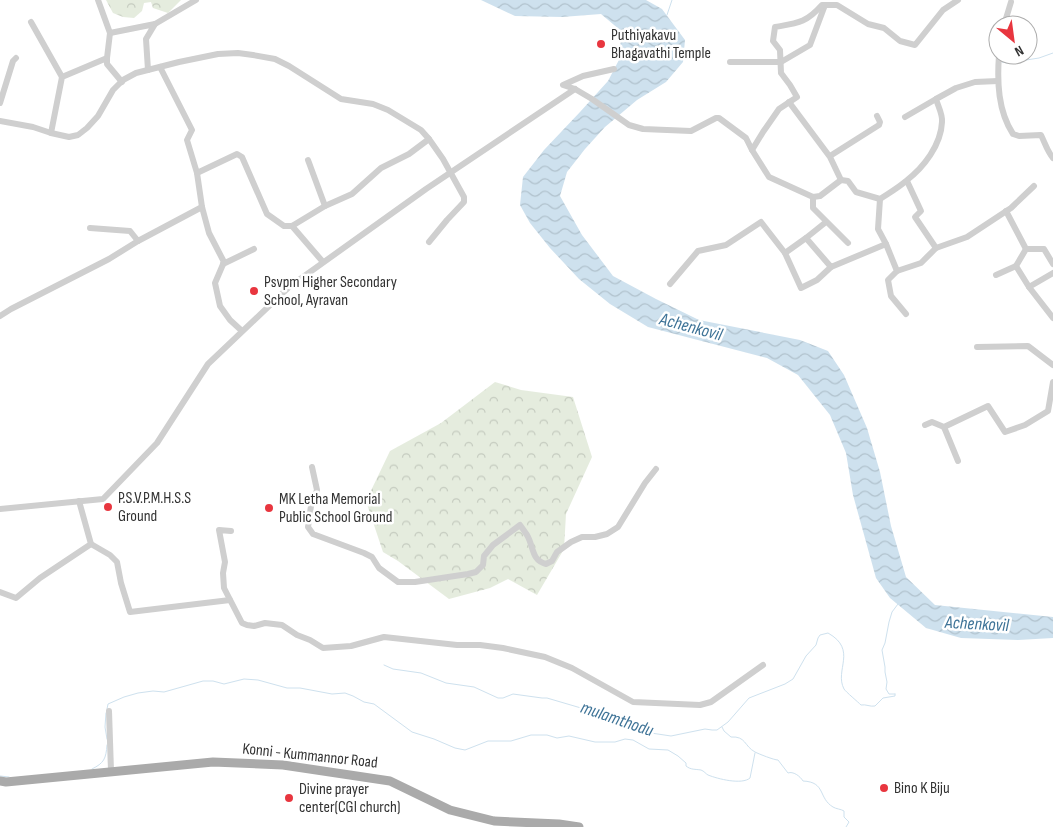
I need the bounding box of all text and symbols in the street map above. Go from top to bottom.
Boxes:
north arrow [988,15,1038,65]
place label: Puthiyakavu Bhagavathi Temple [611,26,711,63]
marker: Puthiyakavu Bhagavathi Temple [595,38,607,50]
text: N [1012,42,1026,60]
place label: Psvpm Higher Secondary School, Ayravan [264,273,397,310]
marker: Psvpm Higher Secondary School, Ayravan [248,285,260,297]
water label: Achenkovil [656,308,725,346]
place label: P.S.V.P.M.H.S.S Ground [118,489,191,526]
place label: MK Letha Memorial Public School Ground [279,490,392,527]
marker: P.S.V.P.M.H.S.S Ground [102,501,114,513]
marker: MK Letha Memorial Public School Ground [263,502,275,514]
water label: Achenkovil [944,612,1010,636]
water label: mulamthodu [578,697,657,741]
street label: Konni - Kummannor Road [241,739,379,773]
place label: Bino K Biju [894,779,950,798]
place label: Divine prayer center(CGI church) [299,780,400,817]
marker: Bino K Biju [878,782,890,794]
marker: Divine prayer center(CGI church) [283,792,295,804]

